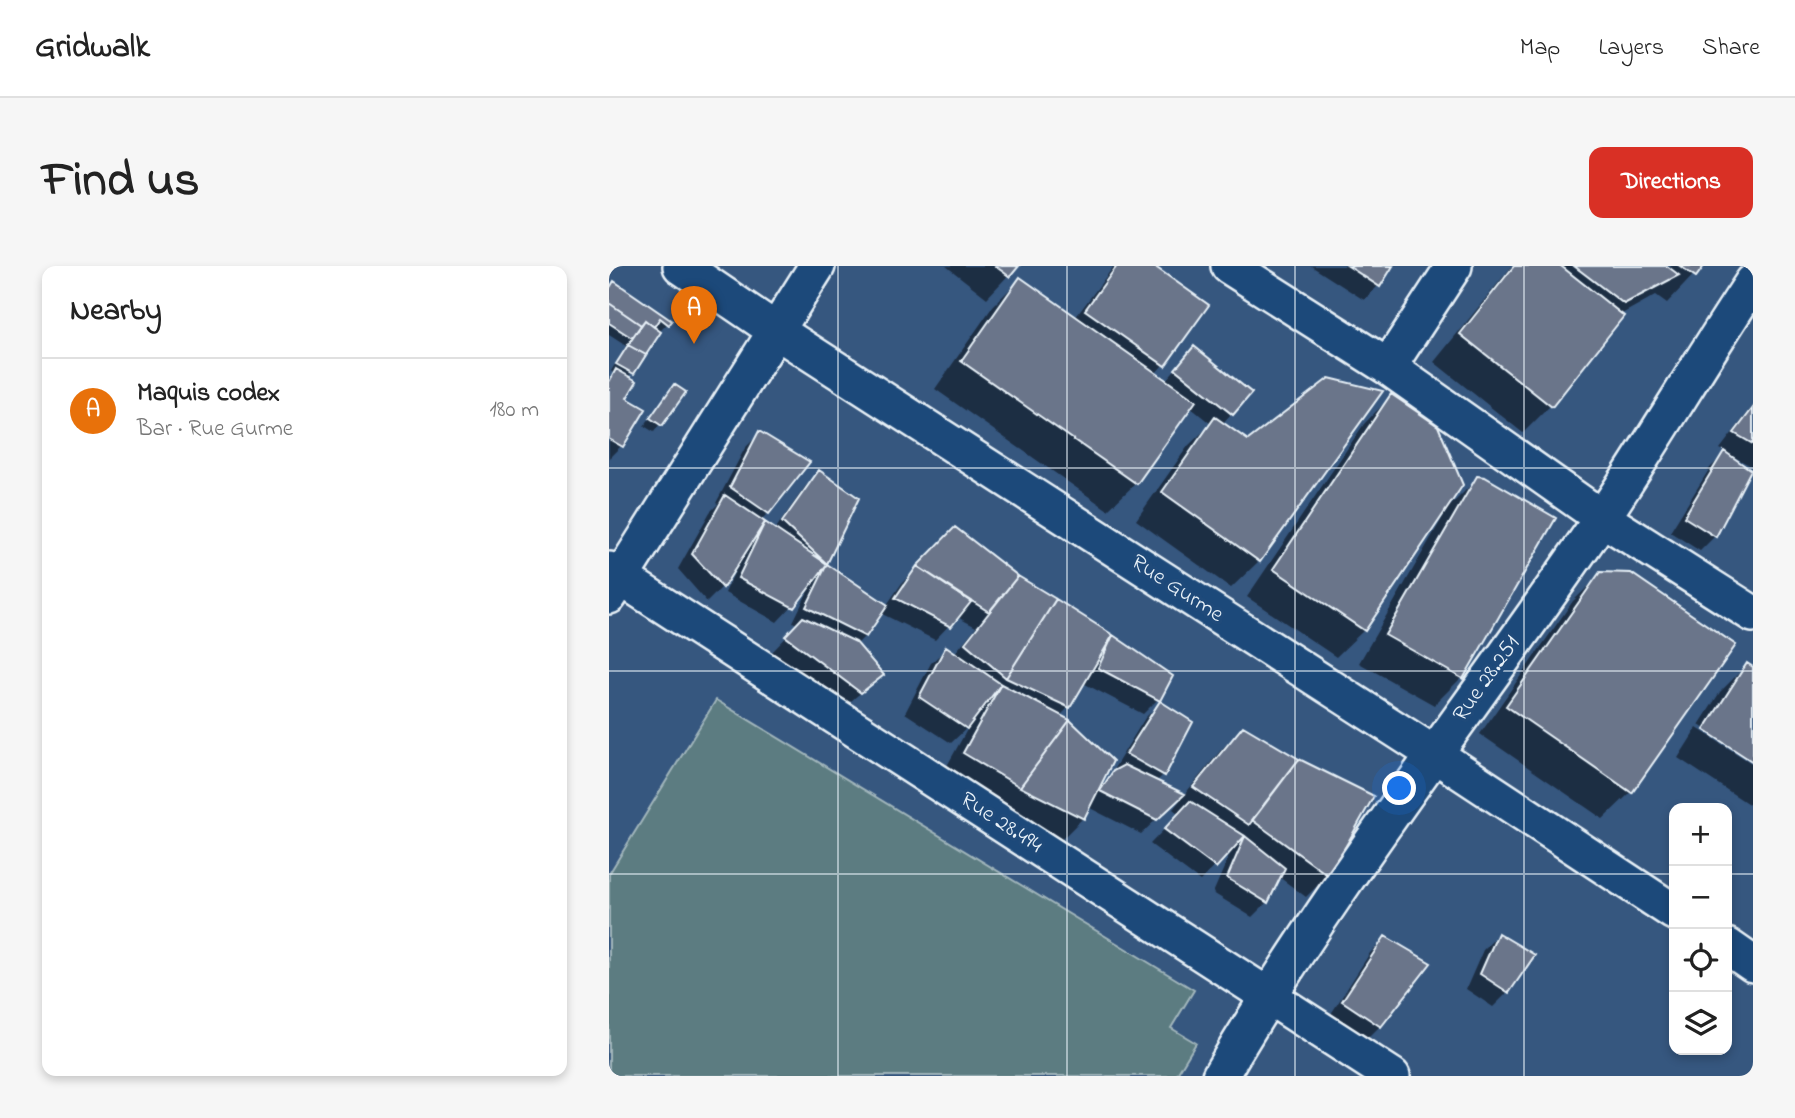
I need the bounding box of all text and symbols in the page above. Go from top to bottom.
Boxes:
text: Gridwalk [35,24,150,72]
text: Map [1520,31,1560,66]
text: Layers [1598,31,1664,66]
text: Share [1702,31,1760,66]
text: Find us [42,146,199,218]
button: Directions [1589,147,1753,218]
pin: A [671,286,717,344]
text: Nearby [70,290,162,334]
text: Maquis codex [137,375,280,413]
text: A [86,394,100,427]
text: 180 m [490,394,539,427]
text: Bar · Rue Gurme [137,413,293,446]
street label: Rue Gurme [1124,547,1230,632]
street label: Rue 28.251 [1445,629,1529,729]
your location [1382,771,1416,805]
street label: Rue 28.494 [953,784,1049,862]
map controls [1669,803,1732,1055]
button: + [1669,803,1732,866]
button: − [1669,866,1732,929]
button: locate [1669,929,1732,992]
button: layers [1669,992,1732,1055]

